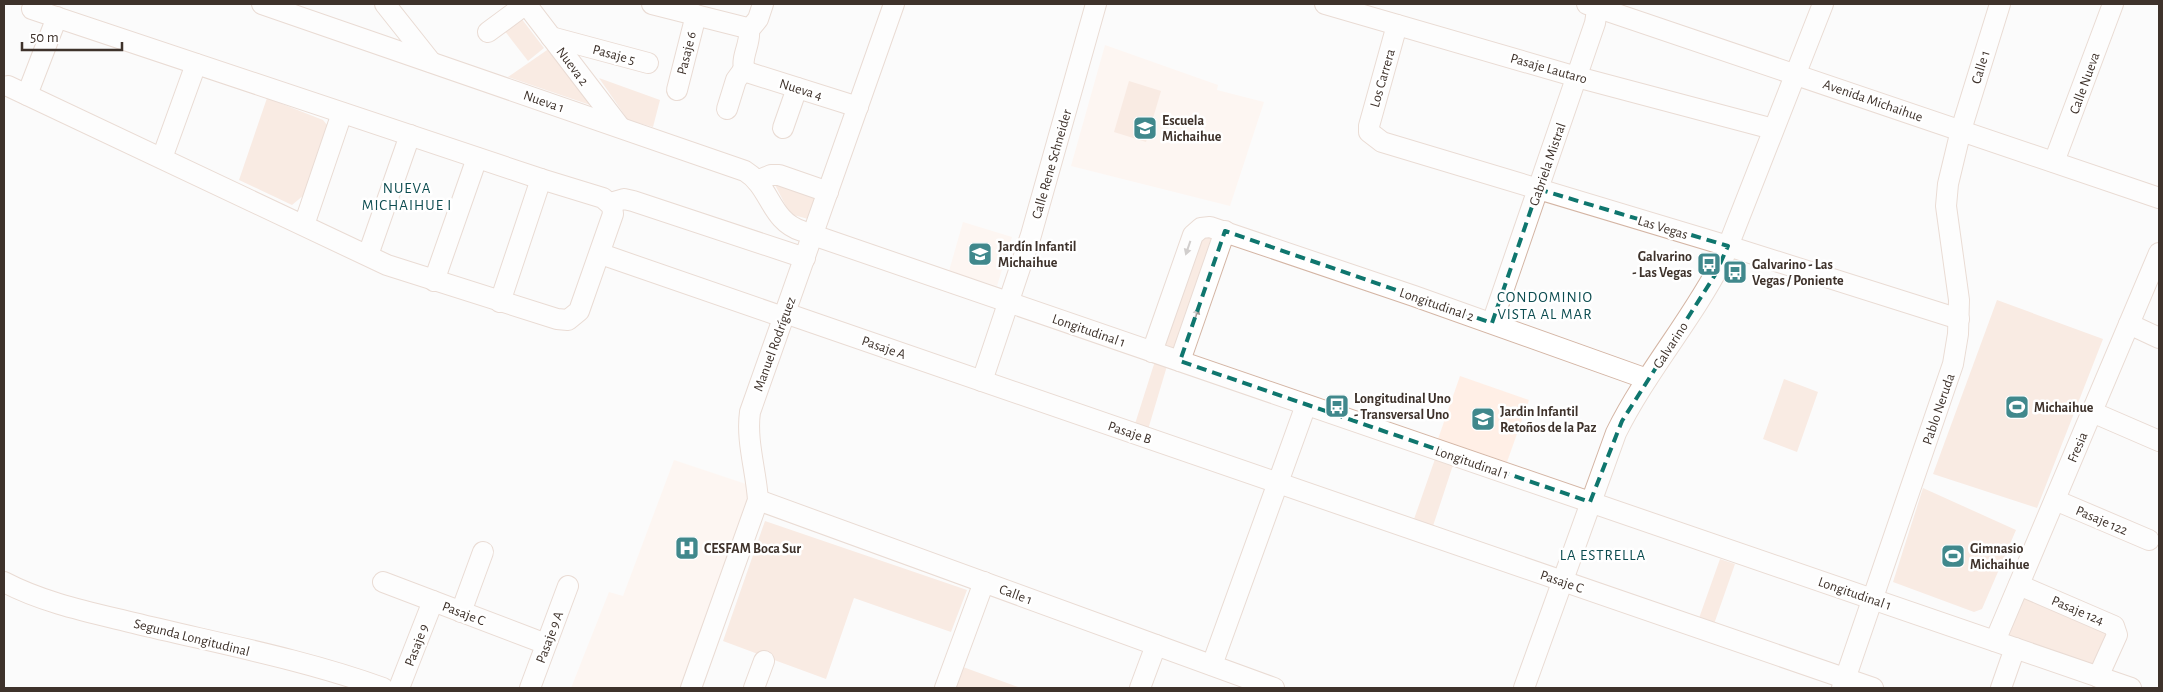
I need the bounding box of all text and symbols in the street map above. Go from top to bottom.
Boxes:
scale bar [22,20,122,52]
text: 50 m [30,30,59,45]
street label: Pasaje 6 [675,30,699,76]
street label: Pasaje 5 [591,43,637,67]
street label: Nueva 2 [553,45,591,88]
street label: Los Carrera [1368,47,1398,109]
street label: Calle 1 [1969,49,1993,86]
street label: Calle Nueva [2067,50,2103,116]
street label: Pasaje Lautaro [1509,51,1589,87]
street label: Nueva 4 [778,77,824,103]
street label: Avenida Michaihue [1821,77,1924,125]
street label: Nueva 1 [521,88,566,115]
street label: Calle Rene Schneider [1030,107,1074,221]
place label: Escuela Michaihue [1162,114,1222,144]
school or university icon: Escuela Michaihue [1132,115,1158,141]
street label: Gabriela Mistral [1527,121,1569,208]
district label: NUEVA MICHAIHUE I [362,181,452,213]
street label: Las Vegas [1636,214,1689,242]
place label: Jardín Infantil Michaihue [998,240,1076,270]
school or university icon: Jardín Infantil Michaihue [967,241,993,267]
one-way arrow [1184,241,1192,256]
place label: Galvarino - Las Vegas [1632,250,1692,280]
bus stop icon: Galvarino - Las Vegas [1696,251,1722,277]
place label: Galvarino - Las Vegas / Poniente [1752,258,1844,288]
bus stop icon: Galvarino - Las Vegas / Poniente [1722,259,1748,285]
street label: Longitudinal 2 [1398,286,1476,324]
district label: CONDOMINIO VISTA AL MAR [1497,290,1593,322]
street label: Manuel Rodríguez [751,295,799,393]
one-way arrow [1193,308,1200,323]
street label: Longitudinal 1 [1050,312,1127,350]
street label: Galvarino [1651,320,1691,371]
street label: Pasaje A [860,334,908,362]
street label: Pablo Neruda [1920,371,1958,447]
place label: Longitudinal Uno - Transversal Uno [1354,392,1451,422]
bus stop icon: Longitudinal Uno - Transversal Uno [1324,393,1350,419]
sports icon: Michaihue [2004,394,2030,420]
place label: Michaihue [2034,401,2094,415]
place label: Jardin Infantil Retoños de la Paz [1500,405,1596,435]
school or university icon: Jardin Infantil Retoños de la Paz [1470,406,1496,432]
street label: Pasaje B [1106,419,1153,447]
street label: Fresia [2065,430,2091,465]
street label: Longitudinal 1 [1433,444,1510,482]
street label: Pasaje 122 [2074,504,2130,538]
hospital icon: CESFAM Boca Sur [674,535,700,561]
place label: CESFAM Boca Sur [704,542,801,556]
place label: Gimnasio Michaihue [1970,542,2030,572]
sports icon: Gimnasio Michaihue [1940,543,1966,569]
district label: LA ESTRELLA [1560,548,1646,563]
street label: Pasaje C [1538,568,1585,596]
street label: Longitudinal 1 [1816,575,1893,613]
street label: Calle 1 [997,583,1034,607]
street label: Pasaje 124 [2049,594,2106,628]
street label: Pasaje C [440,599,487,628]
street label: Pasaje 9 A [534,609,566,665]
street label: Segunda Longitudinal [132,617,251,659]
street label: Pasaje 9 [402,622,431,668]

